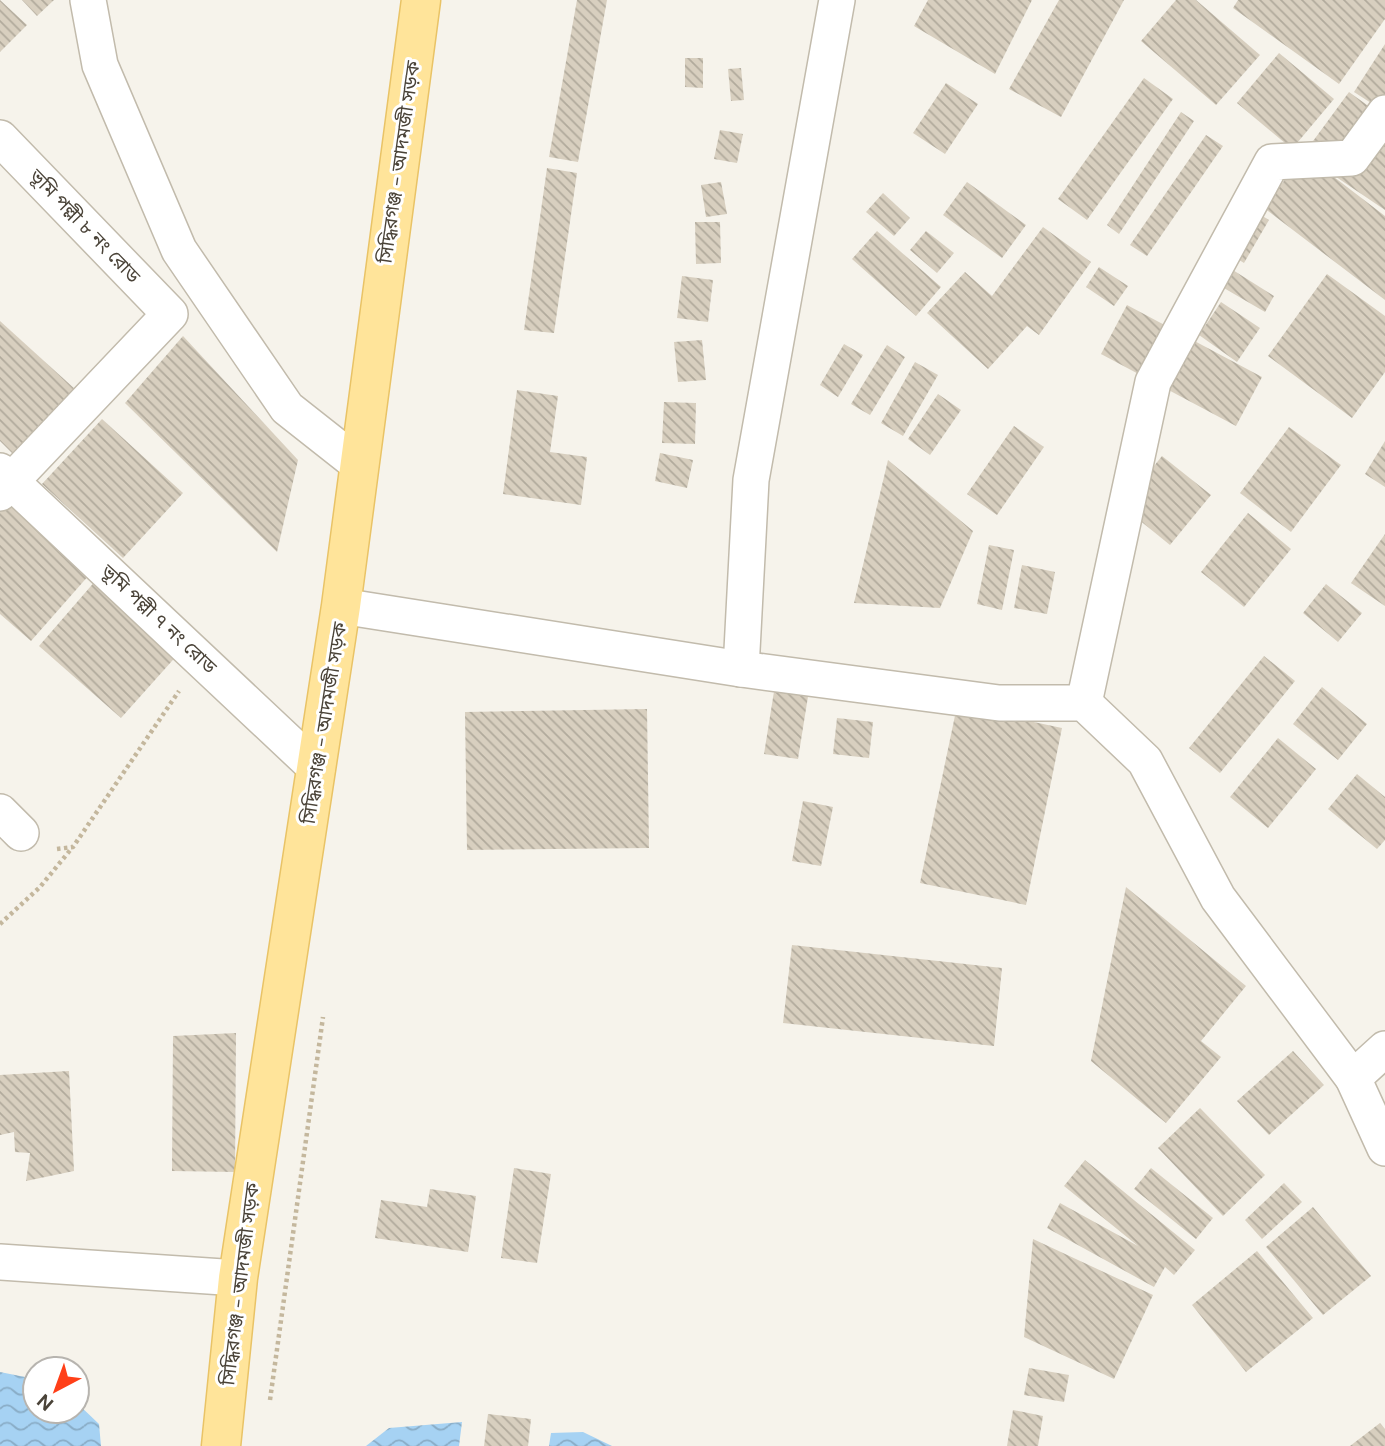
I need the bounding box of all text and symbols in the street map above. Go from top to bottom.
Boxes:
street label: সিদ্ধিরগঞ্জ - আদমজী সড়ক [372,59,426,266]
street label: ভূমি পল্লী ৮ নং রোড [23,163,146,289]
street label: ভূমি পল্লী ৭ নং রোড [95,558,222,679]
street label: সিদ্ধিরগঞ্জ - আদমজী সড়ক [296,620,352,827]
street label: সিদ্ধিরগঞ্জ - আদমজী সড়ক [215,1181,265,1388]
north arrow [21,1355,91,1425]
text: N [32,1388,59,1416]

